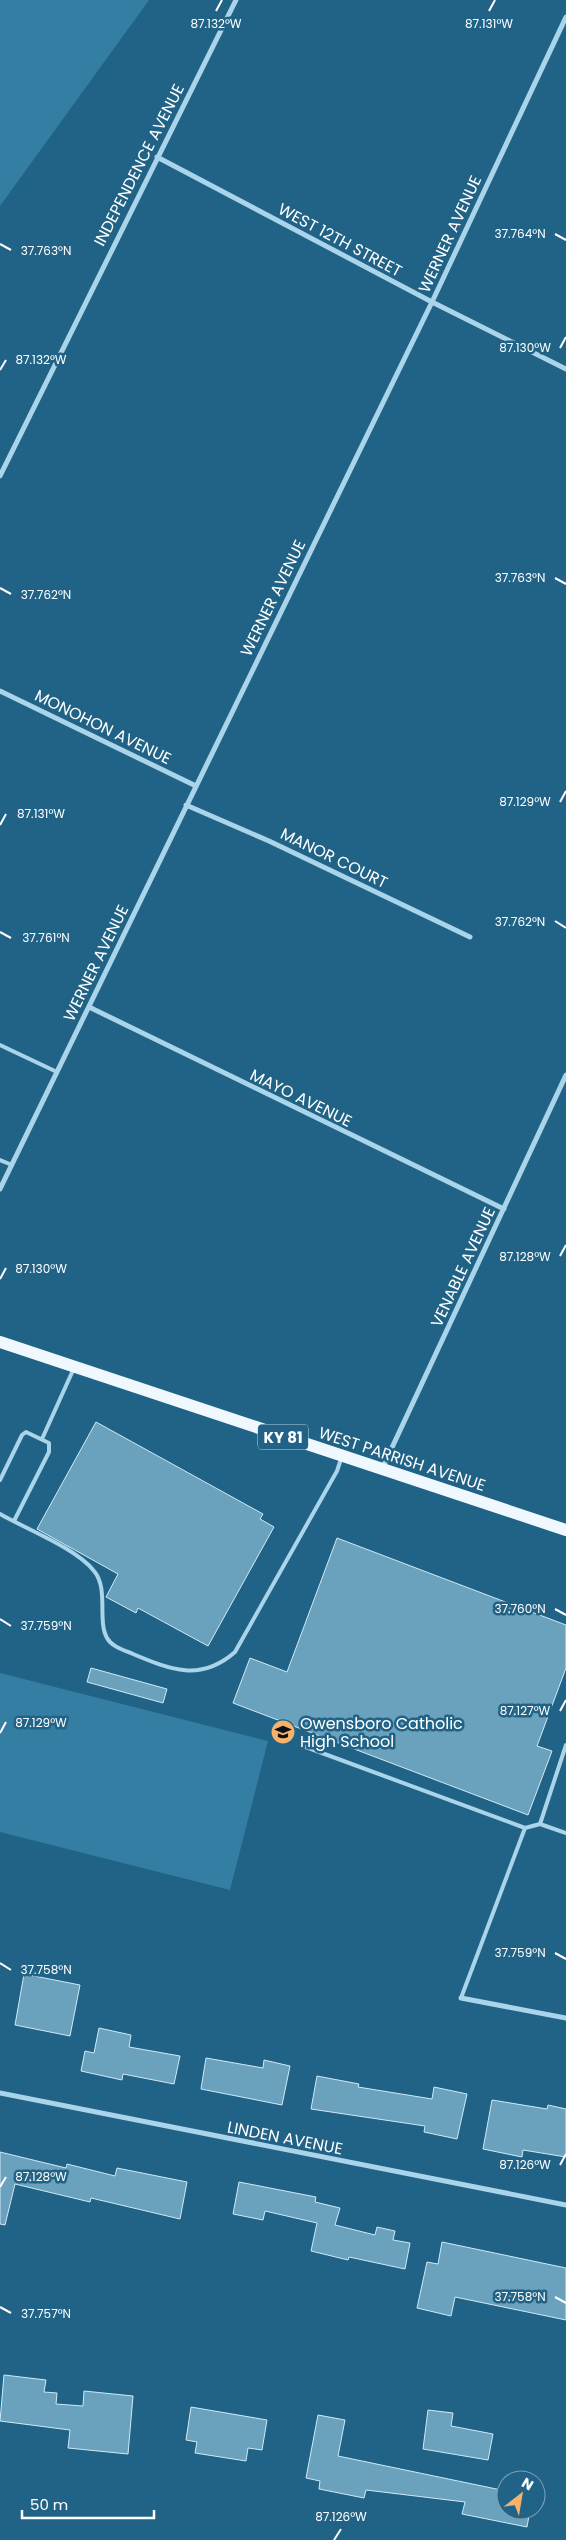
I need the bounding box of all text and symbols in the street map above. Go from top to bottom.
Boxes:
text: 87.132°W [190,15,242,32]
text: 87.131°W [465,15,513,32]
street label: INDEPENDENCE AVENUE [88,80,190,250]
street label: WERNER AVENUE [413,172,487,296]
street label: WEST 12TH STREET [274,198,406,283]
text: 37.764°N [494,225,546,242]
text: 37.763°N [21,242,71,259]
text: 87.130°W [499,339,551,356]
text: 87.132°W [15,351,67,368]
street label: WERNER AVENUE [235,536,311,660]
text: 37.763°N [495,569,545,586]
text: 37.762°N [21,586,71,603]
street label: MONOHON AVENUE [31,684,175,770]
text: 87.129°W [499,793,551,810]
text: 87.131°W [17,805,65,822]
street label: MANOR COURT [277,822,392,894]
street label: WERNER AVENUE [58,901,134,1025]
text: 37.762°N [495,913,545,930]
text: 37.761°N [22,929,70,946]
street label: MAYO AVENUE [246,1063,356,1133]
street label: VENABLE AVENUE [425,1203,501,1331]
text: 87.128°W [499,1248,551,1265]
text: 87.130°W [15,1260,67,1277]
street label: WEST PARRISH AVENUE [316,1421,488,1497]
road number: KY 81 [258,1424,308,1450]
text: 37.760°N [494,1600,546,1617]
text: 37.759°N [20,1617,72,1634]
text: 87.127°W [500,1702,551,1719]
place label: Owensboro Catholic High School [300,1712,463,1753]
text: 87.129°W [15,1714,67,1731]
school or university icon: Owensboro Catholic High School [270,1719,296,1745]
text: 37.759°N [494,1944,546,1961]
text: 37.758°N [20,1961,72,1978]
street label: LINDEN AVENUE [225,2116,345,2160]
text: 87.126°W [499,2156,551,2173]
text: 87.128°W [15,2168,67,2185]
text: 37.758°N [494,2288,546,2305]
text: 37.757°N [21,2305,71,2322]
north arrow [496,2470,546,2520]
text: N [518,2473,537,2495]
scale bar [22,2488,155,2520]
text: 50 m [30,2494,68,2515]
text: 87.126°W [315,2508,367,2525]

